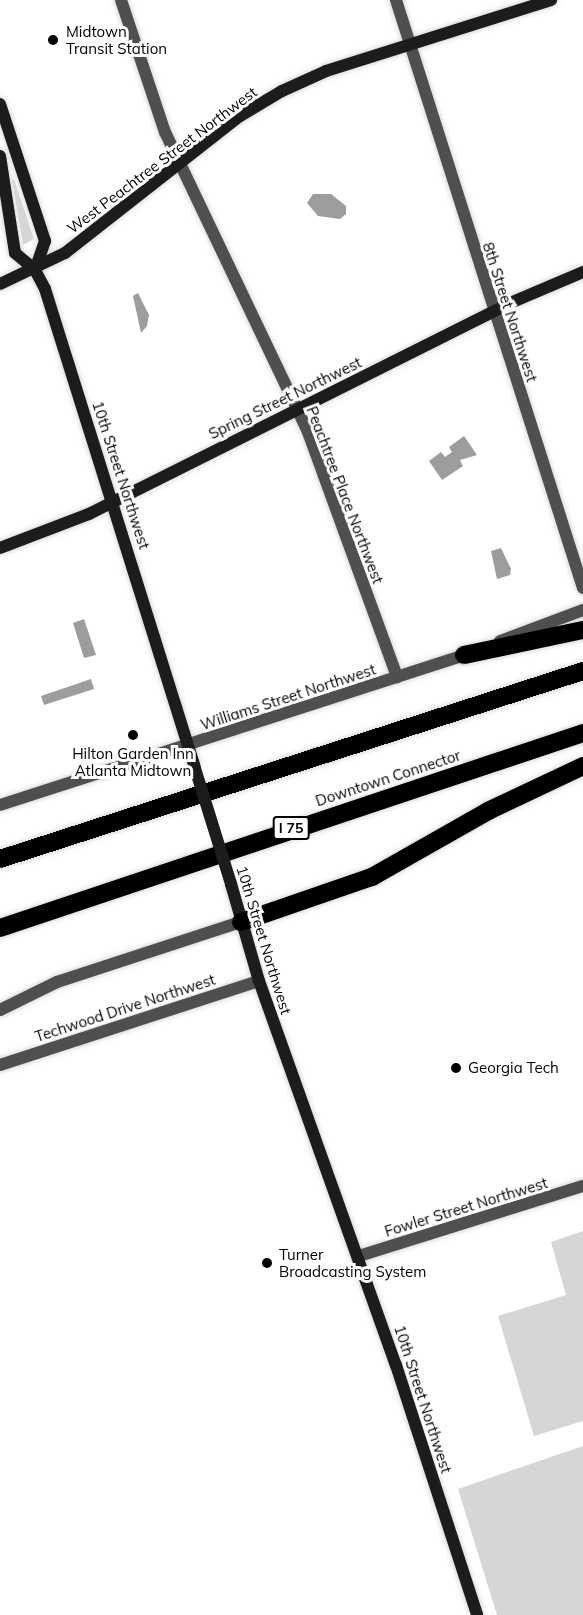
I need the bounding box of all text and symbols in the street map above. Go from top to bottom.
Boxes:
place label: Midtown Transit Station [66,22,167,57]
marker: Midtown Transit Station [44,31,62,49]
street label: West Peachtree Street Northwest [64,83,260,237]
street label: 8th Street Northwest [479,240,541,384]
street label: Spring Street Northwest [206,353,364,443]
street label: 10th Street Northwest [89,399,153,551]
street label: Peachtree Place Northwest [303,404,387,586]
street label: Williams Street Northwest [198,660,378,734]
marker: Hilton Garden Inn Atlanta Midtown [126,728,140,742]
place label: Hilton Garden Inn Atlanta Midtown [72,744,194,779]
street label: Downtown Connector [313,746,463,810]
road number: I 75 [272,817,310,839]
street label: 10th Street Northwest [233,863,295,1017]
street label: Techwood Drive Northwest [33,970,217,1046]
place label: Georgia Tech [468,1059,559,1077]
marker: Georgia Tech [449,1061,463,1075]
street label: Fowler Street Northwest [382,1174,550,1240]
place label: Turner Broadcasting System [279,1245,426,1280]
marker: Turner Broadcasting System [260,1256,274,1270]
street label: 10th Street Northwest [391,1323,455,1475]

